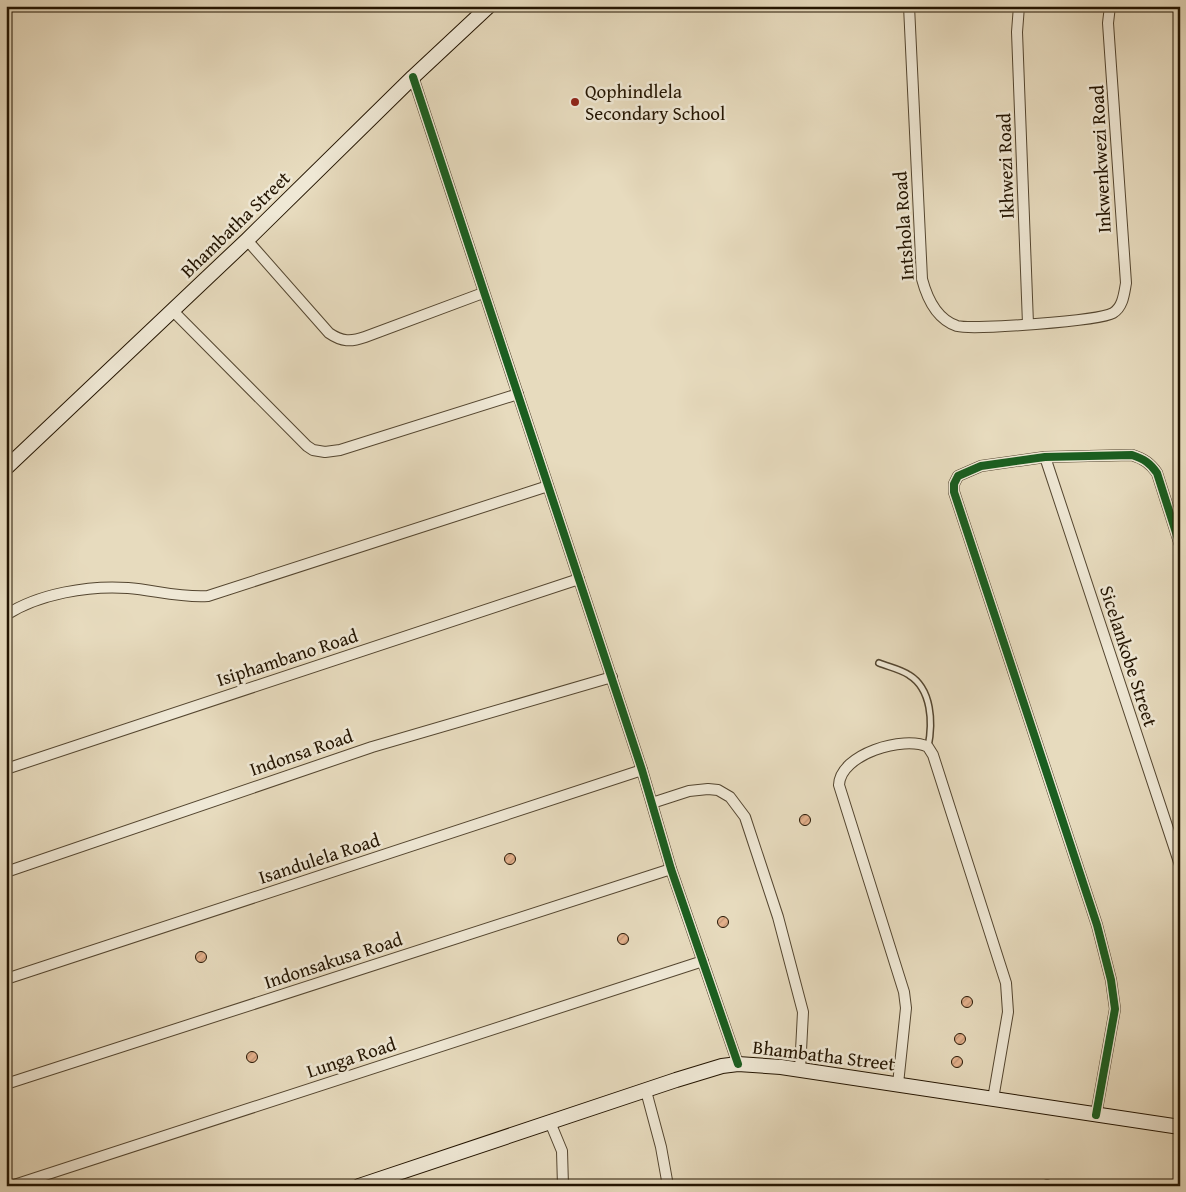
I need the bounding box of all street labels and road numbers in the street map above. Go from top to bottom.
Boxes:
street label: Inkwenkwezi Road [1082,83,1118,234]
street label: Ikhwezi Road [989,112,1021,219]
street label: Bhambatha Street [174,164,296,284]
street label: Intshola Road [885,170,921,282]
street label: Sicelankobe Street [1093,582,1165,730]
street label: Isiphambano Road [213,621,362,693]
street label: Indonsa Road [246,721,357,783]
street label: Isandulela Road [255,825,384,891]
street label: Indonsakusa Road [260,924,407,996]
street label: Lunga Road [303,1029,400,1085]
street label: Bhambatha Street [751,1032,897,1078]

